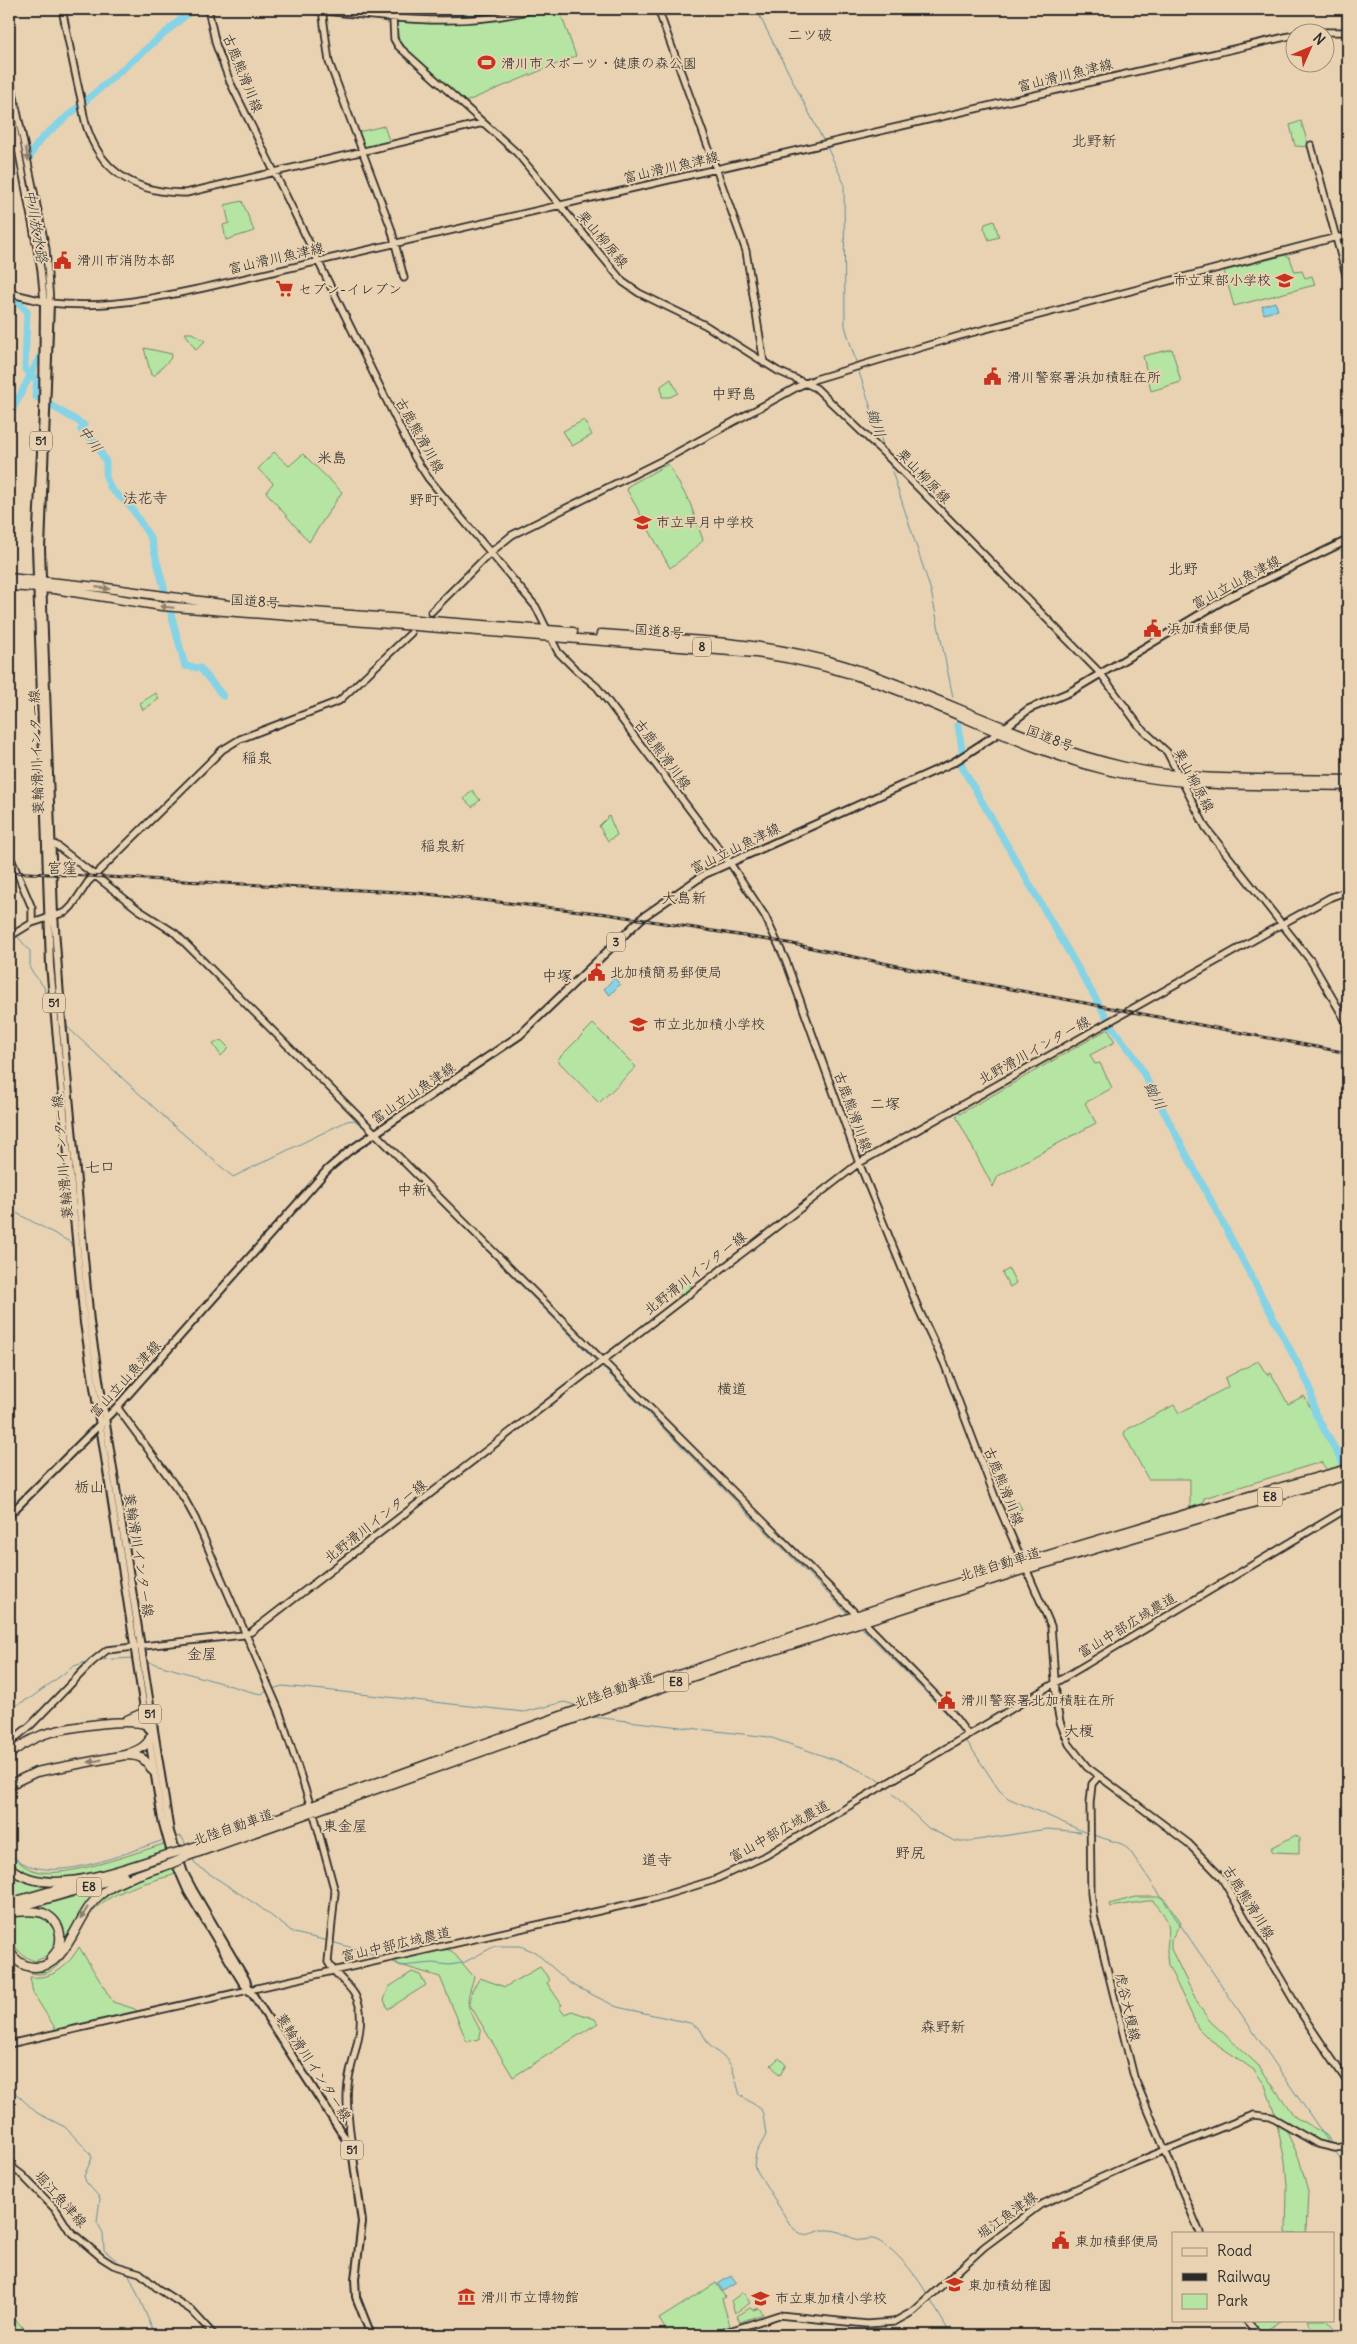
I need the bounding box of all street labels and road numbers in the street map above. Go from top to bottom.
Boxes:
street label: 古鹿熊滑川線 [219,31,267,115]
street label: 富山滑川魚津線 [1015,54,1115,96]
street label: 富山滑川魚津線 [621,147,721,187]
street label: 栗山柳原線 [574,206,632,272]
street label: 富山滑川魚津線 [226,238,326,278]
street label: 古鹿熊滑川線 [392,394,448,476]
road number: 51 [30,432,52,451]
street label: 栗山柳原線 [893,445,955,507]
street label: 富山立山魚津線 [1189,551,1283,613]
street label: 国道8号 [229,590,281,612]
street label: 国道8号 [633,620,685,642]
road number: 8 [693,638,711,656]
street label: 蓑輪滑川インター線 [25,689,47,815]
street label: 古鹿熊滑川線 [631,715,695,793]
street label: 国道8号 [1023,721,1077,755]
street label: 栗山柳原線 [1170,745,1218,815]
street label: 富山立山魚津線 [687,818,783,878]
road number: 3 [607,932,625,952]
road number: 51 [43,994,65,1012]
street label: 北野滑川インター線 [975,1012,1093,1088]
street label: 富山立山魚津線 [367,1058,459,1128]
street label: 古鹿熊滑川線 [830,1068,876,1154]
street label: 蓑輪滑川インター線 [48,1094,76,1220]
street label: 北野滑川インター線 [640,1227,750,1319]
street label: 富山立山魚津線 [86,1337,164,1421]
street label: 古鹿熊滑川線 [980,1444,1028,1528]
street label: 北野滑川インター線 [320,1475,430,1567]
road number: E8 [1258,1488,1282,1506]
street label: 蓑輪滑川インター線 [120,1492,158,1618]
street label: 北陸自動車道 [957,1543,1043,1585]
street label: 富山中部広域農道 [1074,1588,1180,1662]
street label: 北陸自動車道 [571,1668,657,1712]
road number: E8 [664,1672,688,1691]
road number: 51 [139,1705,161,1724]
street label: 富山中部広域農道 [726,1796,832,1866]
street label: 北陸自動車道 [190,1805,276,1849]
street label: 古鹿熊滑川線 [1219,1862,1279,1942]
road number: E8 [76,1878,102,1896]
street label: 富山中部広域農道 [339,1923,453,1965]
street label: 虎谷大榎線 [1111,1971,1145,2043]
street label: 蓑輪滑川インター線 [272,2009,356,2125]
road number: 51 [341,2140,363,2160]
street label: 堀江魚津線 [31,2167,91,2231]
street label: 堀江魚津線 [973,2187,1041,2243]

